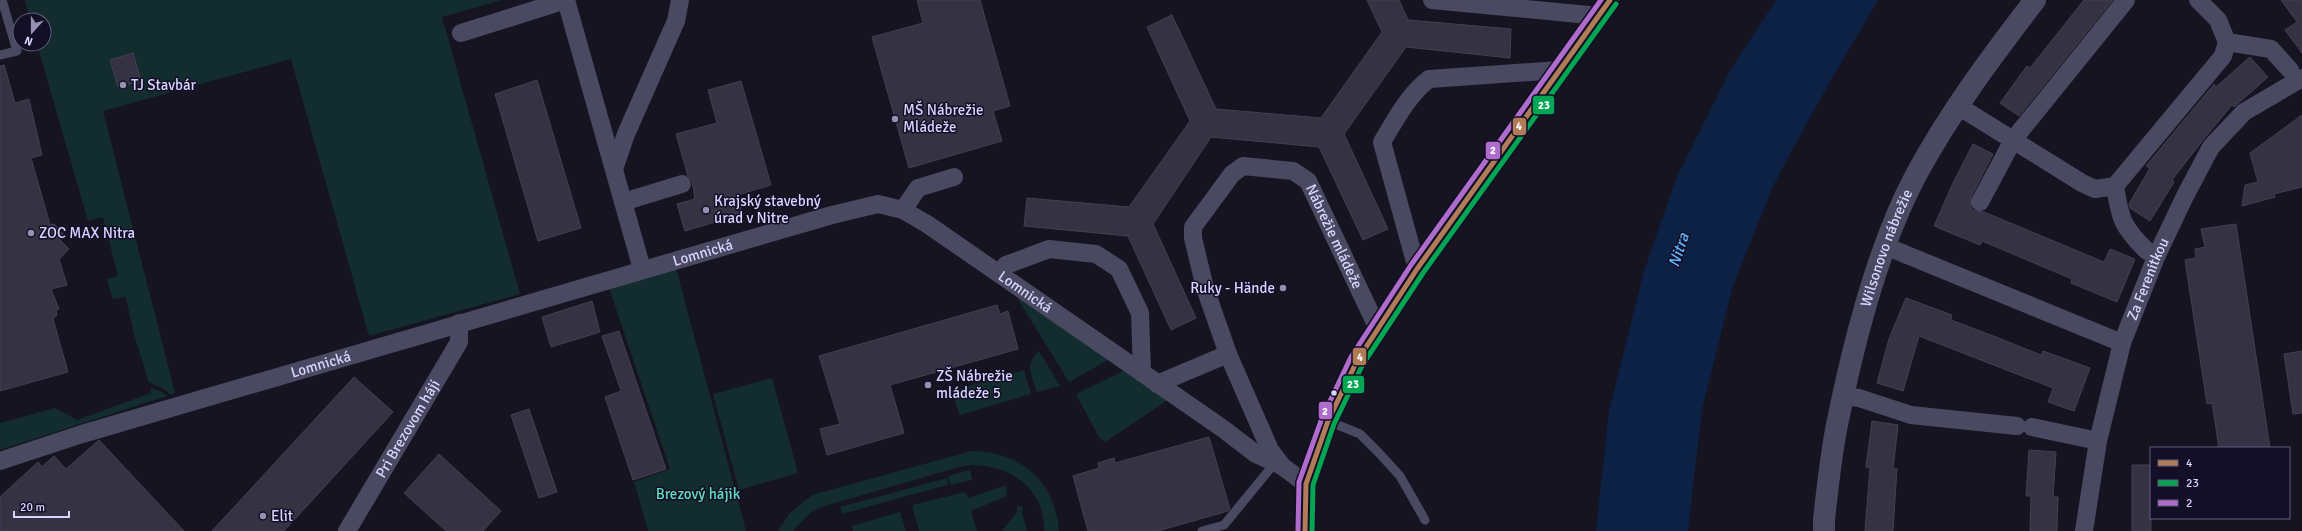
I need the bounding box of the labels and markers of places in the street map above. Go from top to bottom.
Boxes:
place label: TJ Stavbár [131,76,197,94]
marker: TJ Stavbár [118,80,128,90]
place label: MŠ Nábrežie Mládeže [903,100,983,136]
marker: MŠ Nábrežie Mládeže [890,114,900,124]
place label: Krajský stavebný úrad v Nitre [714,192,821,227]
marker: Krajský stavebný úrad v Nitre [701,205,711,215]
place label: ZOC MAX Nitra [39,224,135,242]
marker: ZOC MAX Nitra [26,228,36,238]
place label: Ruky - Hände [1190,279,1275,297]
marker: Ruky - Hände [1278,283,1288,293]
place label: ZŠ Nábrežie mládeže 5 [936,366,1013,402]
marker: ZŠ Nábrežie mládeže 5 [923,380,933,390]
unlabelled marker [1329,388,1339,398]
place label: Elit [271,507,293,525]
marker: Elit [258,511,268,521]

